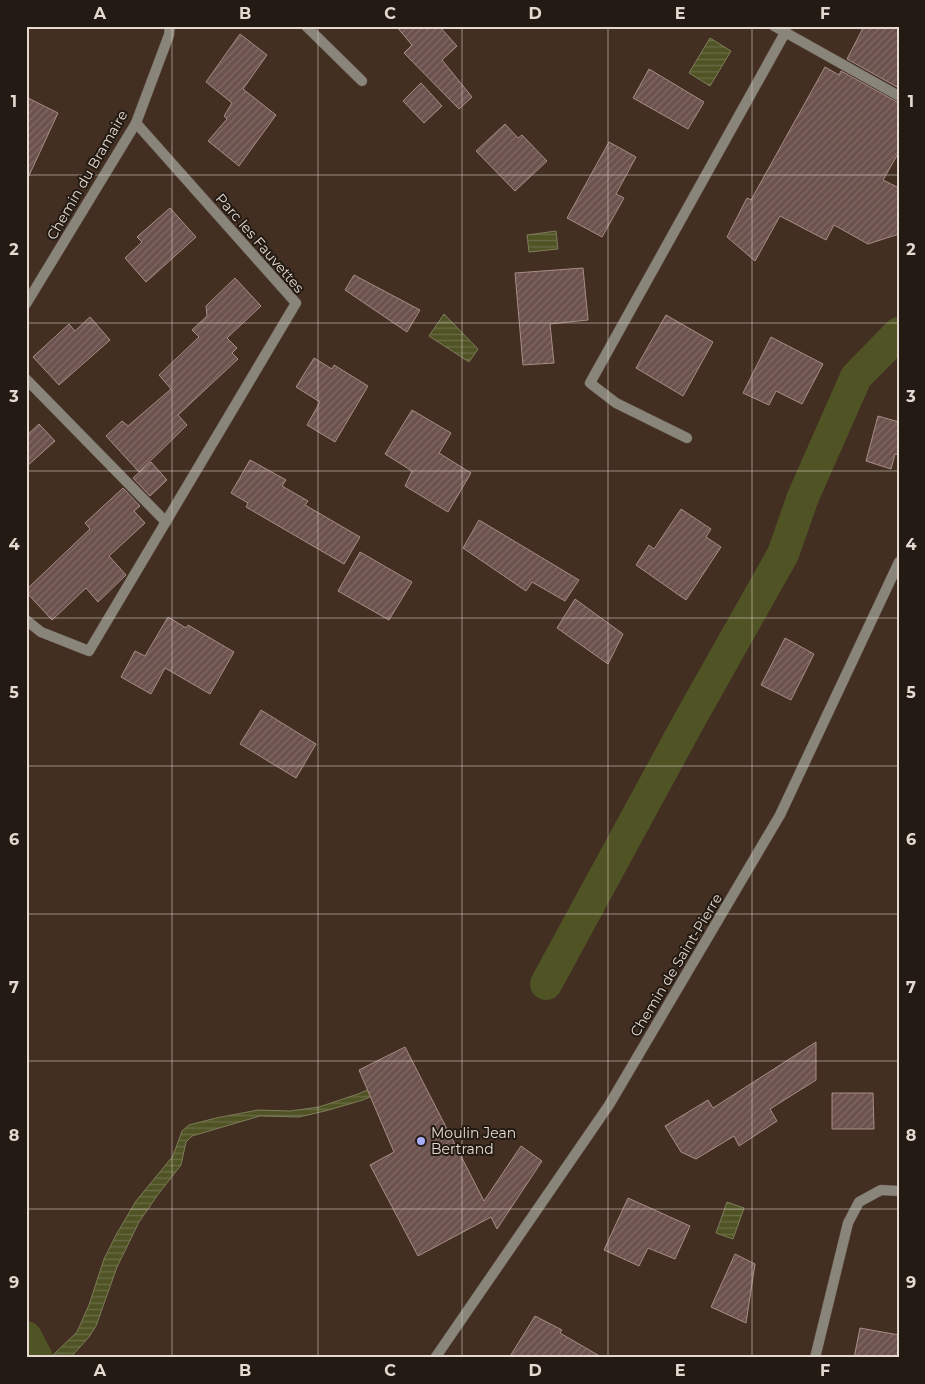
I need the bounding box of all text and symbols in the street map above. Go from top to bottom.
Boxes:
text: A [93,4,107,23]
text: B [239,4,251,23]
text: C [384,4,396,23]
text: D [528,4,542,23]
text: E [675,4,685,23]
text: F [820,4,830,23]
text: 1 [11,92,17,111]
text: 1 [908,92,914,111]
street label: Chemin du Bramaire [43,107,131,243]
street label: Parc les Fauvettes [212,190,308,297]
text: 2 [9,240,19,259]
text: 2 [906,240,916,259]
text: 3 [8,387,19,406]
text: 3 [905,387,916,406]
text: 4 [8,535,20,554]
text: 4 [905,535,917,554]
text: 5 [9,683,19,702]
text: 5 [906,683,916,702]
text: 6 [9,830,19,849]
text: 6 [906,830,916,849]
street label: Chemin de Saint-Pierre [626,890,726,1040]
text: 7 [9,978,19,997]
text: 7 [906,978,916,997]
place label: Moulin Jean Bertrand [431,1124,516,1158]
text: 8 [9,1126,19,1145]
text: 8 [906,1126,916,1145]
marker: Moulin Jean Bertrand [415,1135,427,1147]
text: 9 [9,1273,19,1292]
text: 9 [906,1273,916,1292]
text: A [93,1361,107,1380]
text: B [239,1361,251,1380]
text: C [384,1361,396,1380]
text: D [528,1361,542,1380]
text: E [675,1361,685,1380]
text: F [820,1361,830,1380]

